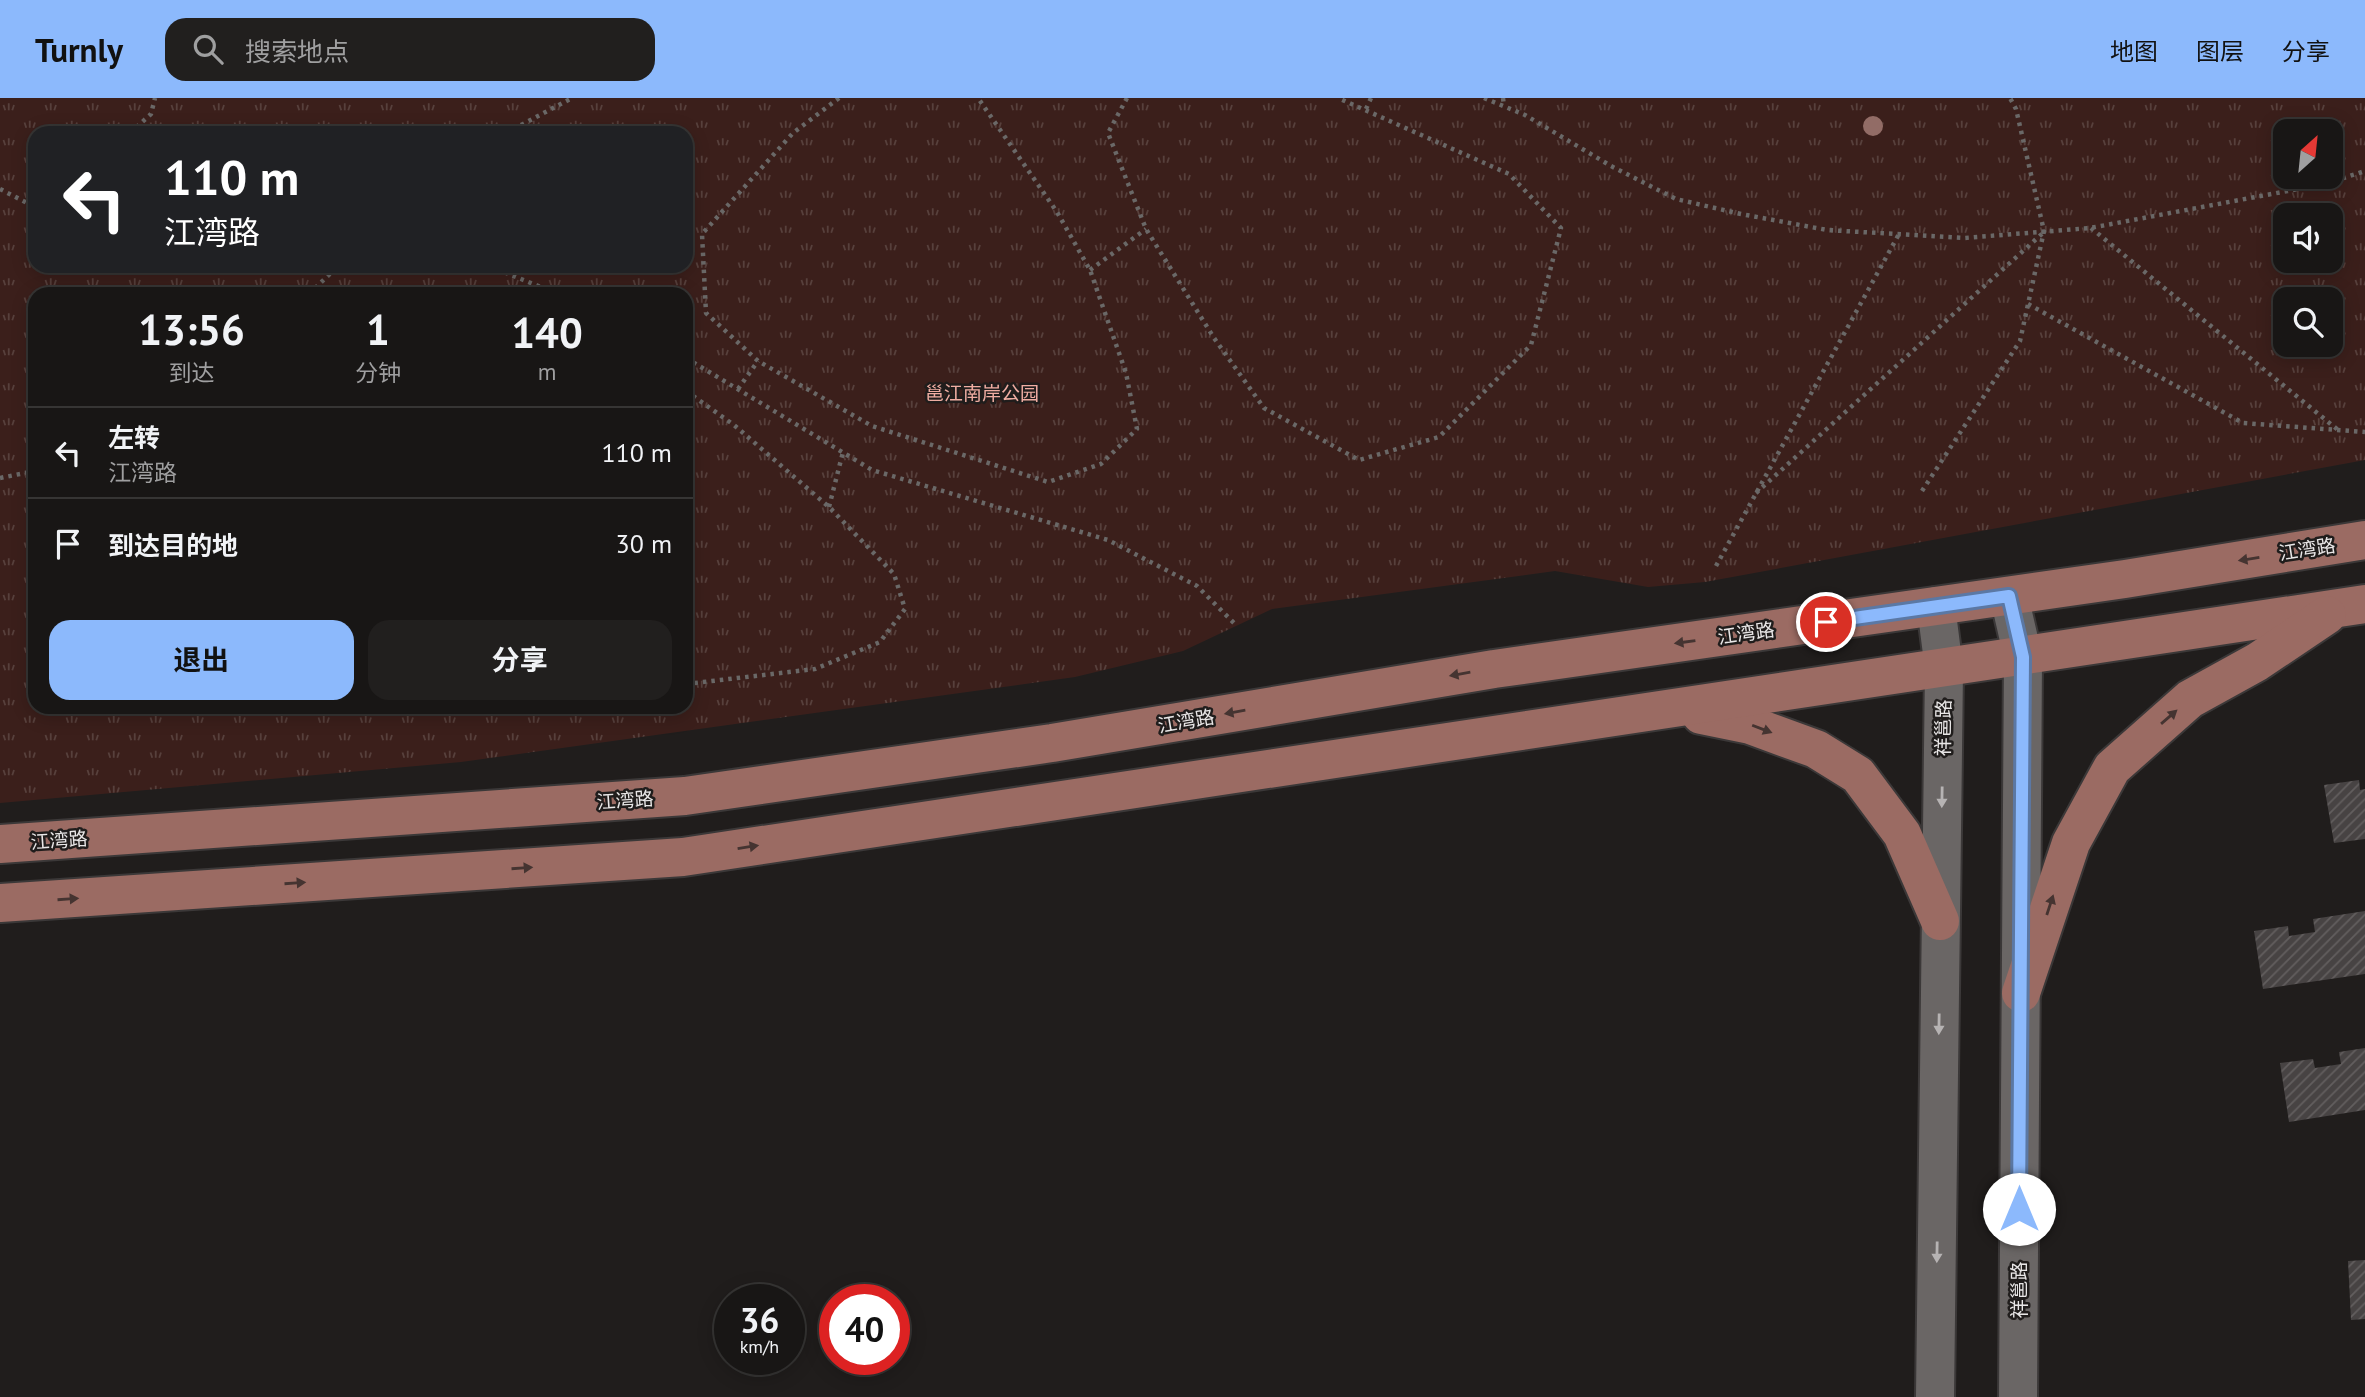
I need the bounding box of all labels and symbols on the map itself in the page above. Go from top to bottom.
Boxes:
north arrow [2273,119,2343,189]
park label: 邕江南岸公园 [925,381,1039,405]
street label: 江湾路 [2277,533,2337,565]
one-way arrow [2238,554,2260,565]
pin [1796,592,1856,652]
street label: 江湾路 [1716,617,1776,649]
one-way arrow [1674,636,1696,647]
one-way arrow [1449,669,1471,680]
street label: 祥邕路 [1931,699,1955,757]
street label: 江湾路 [1156,704,1216,738]
one-way arrow [1224,707,1246,718]
one-way arrow [2160,709,2178,725]
one-way arrow [1751,724,1772,735]
street label: 江湾路 [596,786,654,814]
one-way arrow [1936,786,1948,808]
street label: 江湾路 [30,826,88,854]
one-way arrow [738,842,760,853]
one-way arrow [511,862,533,873]
one-way arrow [284,878,306,889]
one-way arrow [57,893,79,904]
one-way arrow [2045,894,2056,915]
one-way arrow [1933,1013,1945,1035]
position arrow [1982,1172,2056,1246]
one-way arrow [1931,1241,1943,1263]
street label: 祥邕路 [2007,1261,2031,1319]
speed limit sign: 40 [819,1284,910,1375]

